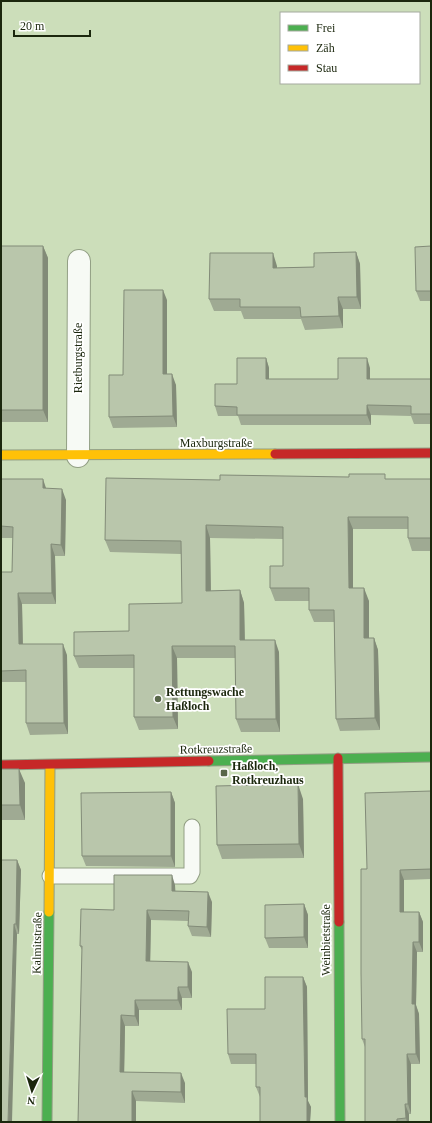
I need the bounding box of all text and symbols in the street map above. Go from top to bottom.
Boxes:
scale bar [14,12,90,38]
legend [280,12,420,84]
text: 20 m [20,19,45,33]
text: Frei [316,21,336,35]
text: Zäh [316,41,335,55]
text: Stau [316,61,337,75]
street label: Rietburgstraße [71,323,85,393]
street label: Maxburgstraße [180,436,252,450]
place label: Rettungswache Haßloch [166,685,245,713]
marker: Rettungswache Haßloch [153,694,163,704]
street label: Rotkreuzstraße [180,741,252,757]
place label: Haßloch, Rotkreuzhaus [232,759,304,787]
marker: Haßloch, Rotkreuzhaus [219,768,229,778]
street label: Weinbietstraße [319,904,333,976]
street label: Kalmitstraße [29,912,45,974]
north arrow [12,1071,52,1111]
text: N [27,1095,36,1107]

